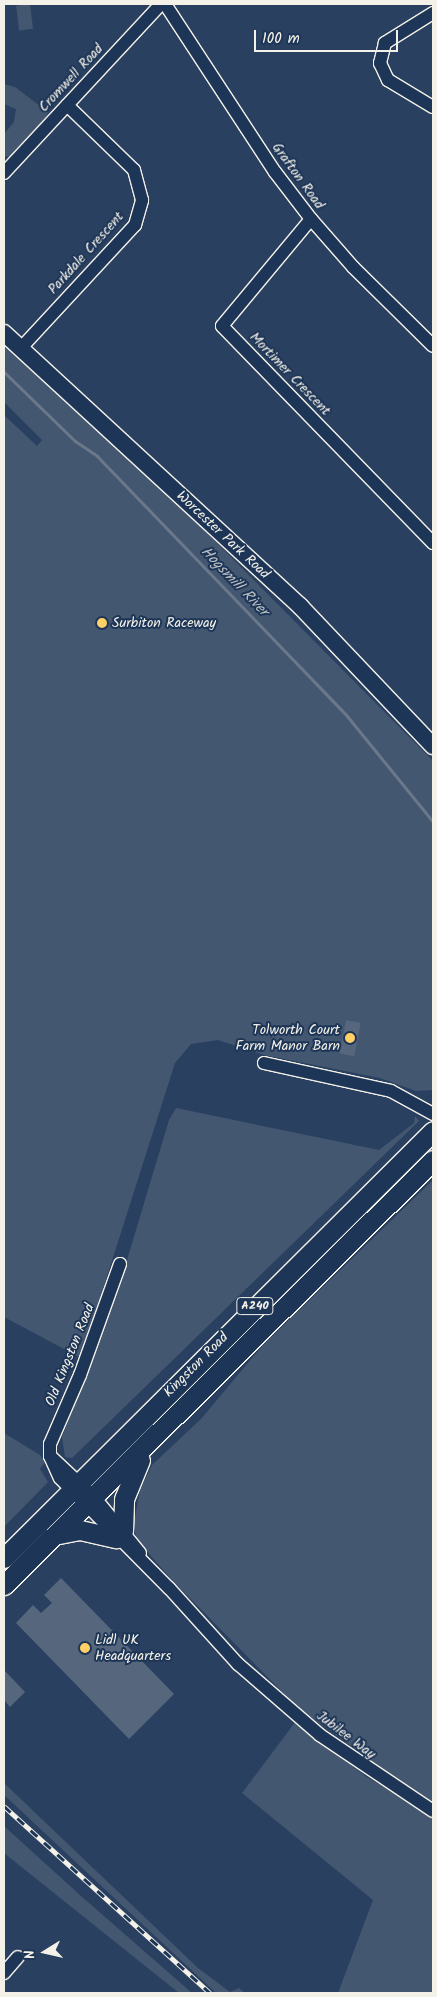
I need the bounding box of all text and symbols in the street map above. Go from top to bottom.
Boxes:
scale bar [257,20,401,52]
text: 100 m [262,27,300,51]
street label: Cromwell Road [35,41,107,115]
street label: Grafton Road [268,140,328,212]
street label: Parkdale Crescent [45,208,127,298]
street label: Mortimer Crescent [246,329,334,419]
street label: Worcester Park Road [173,487,273,583]
water label: Hogsmill River [196,544,272,620]
place label: Surbiton Raceway [112,615,216,631]
marker: Surbiton Raceway [96,617,108,629]
place label: Tolworth Court Farm Manor Barn [235,1022,340,1054]
marker: Tolworth Court Farm Manor Barn [344,1032,356,1044]
road number: A240 [236,1296,274,1315]
street label: Old Kingston Road [42,1301,98,1409]
street label: Kingston Road [160,1329,232,1401]
place label: Lidl UK Headquarters [95,1632,171,1664]
marker: Lidl UK Headquarters [79,1642,91,1654]
street label: Jubilee Way [313,1707,379,1763]
north arrow [20,1927,70,1977]
text: N [19,1948,42,1961]

